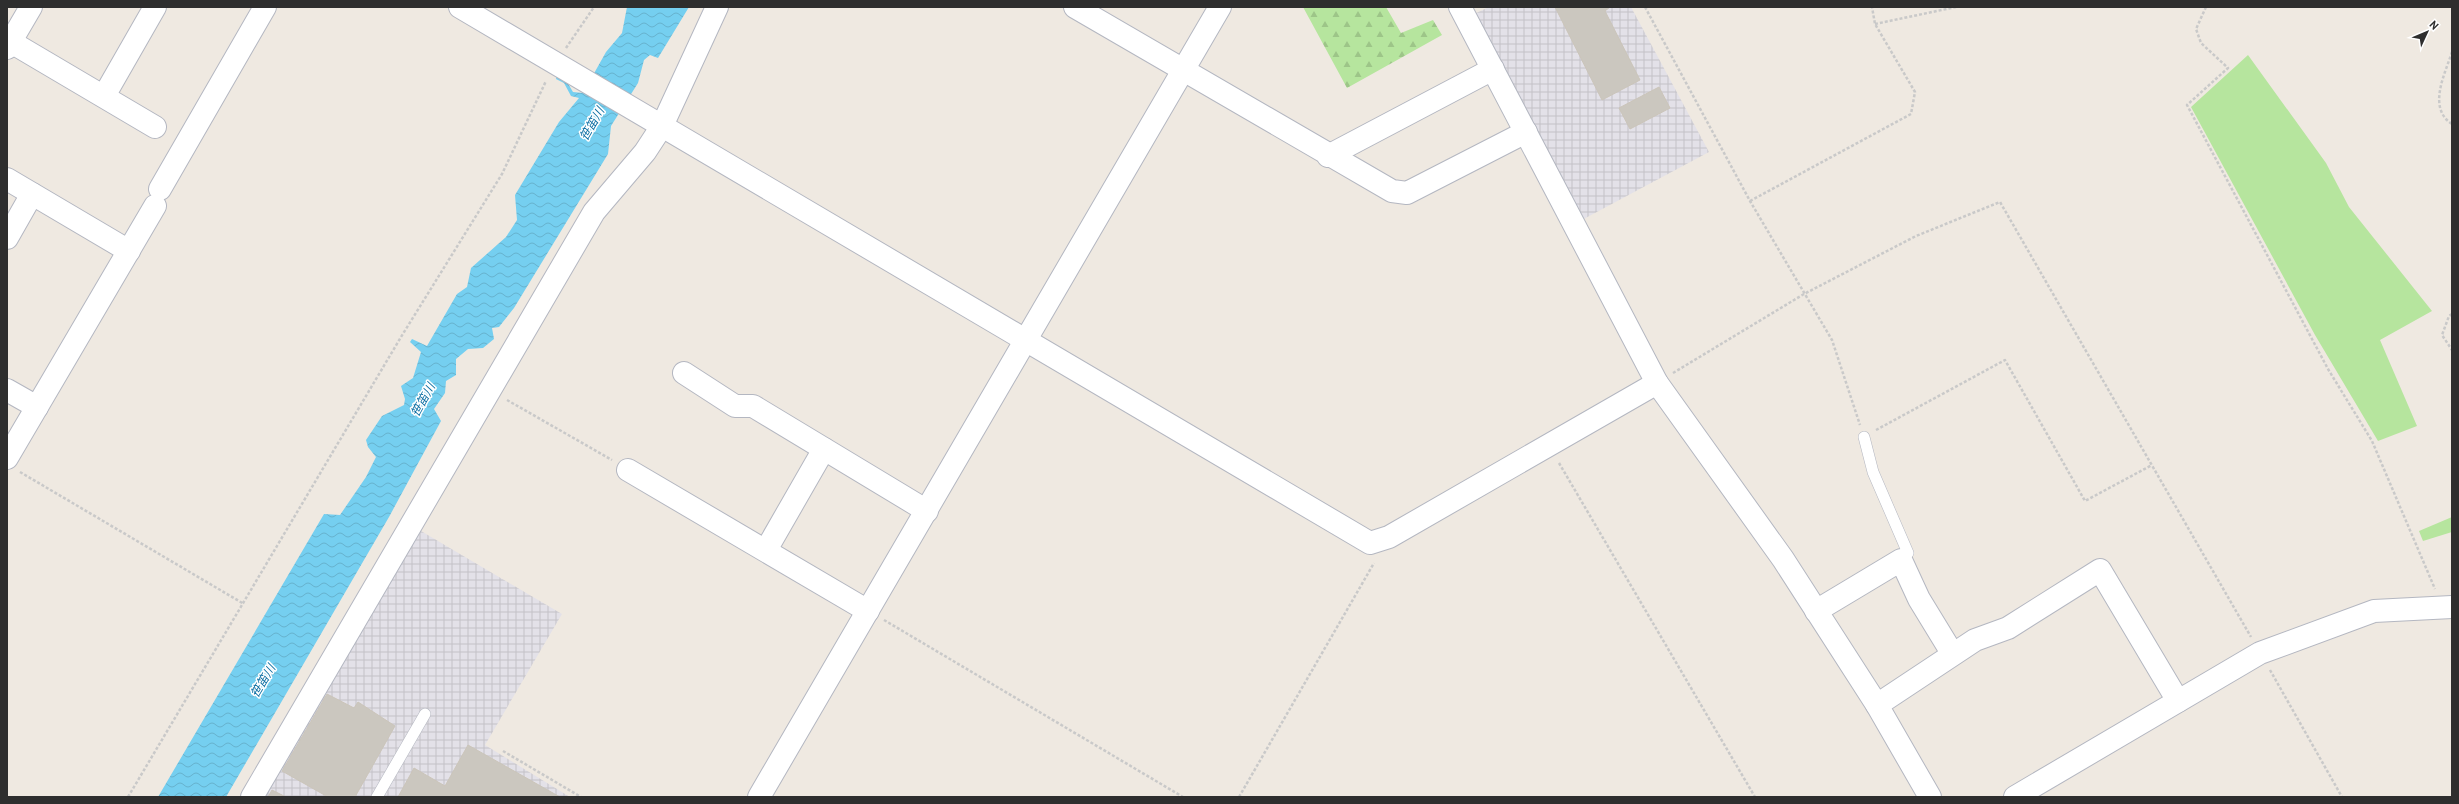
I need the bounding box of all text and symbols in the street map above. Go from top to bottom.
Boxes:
north arrow [2407,12,2447,52]
text: N [2427,18,2442,33]
water label: 笹笛川 [576,103,608,143]
water label: 笹笛川 [407,379,439,419]
water label: 笹笛川 [247,660,279,700]

